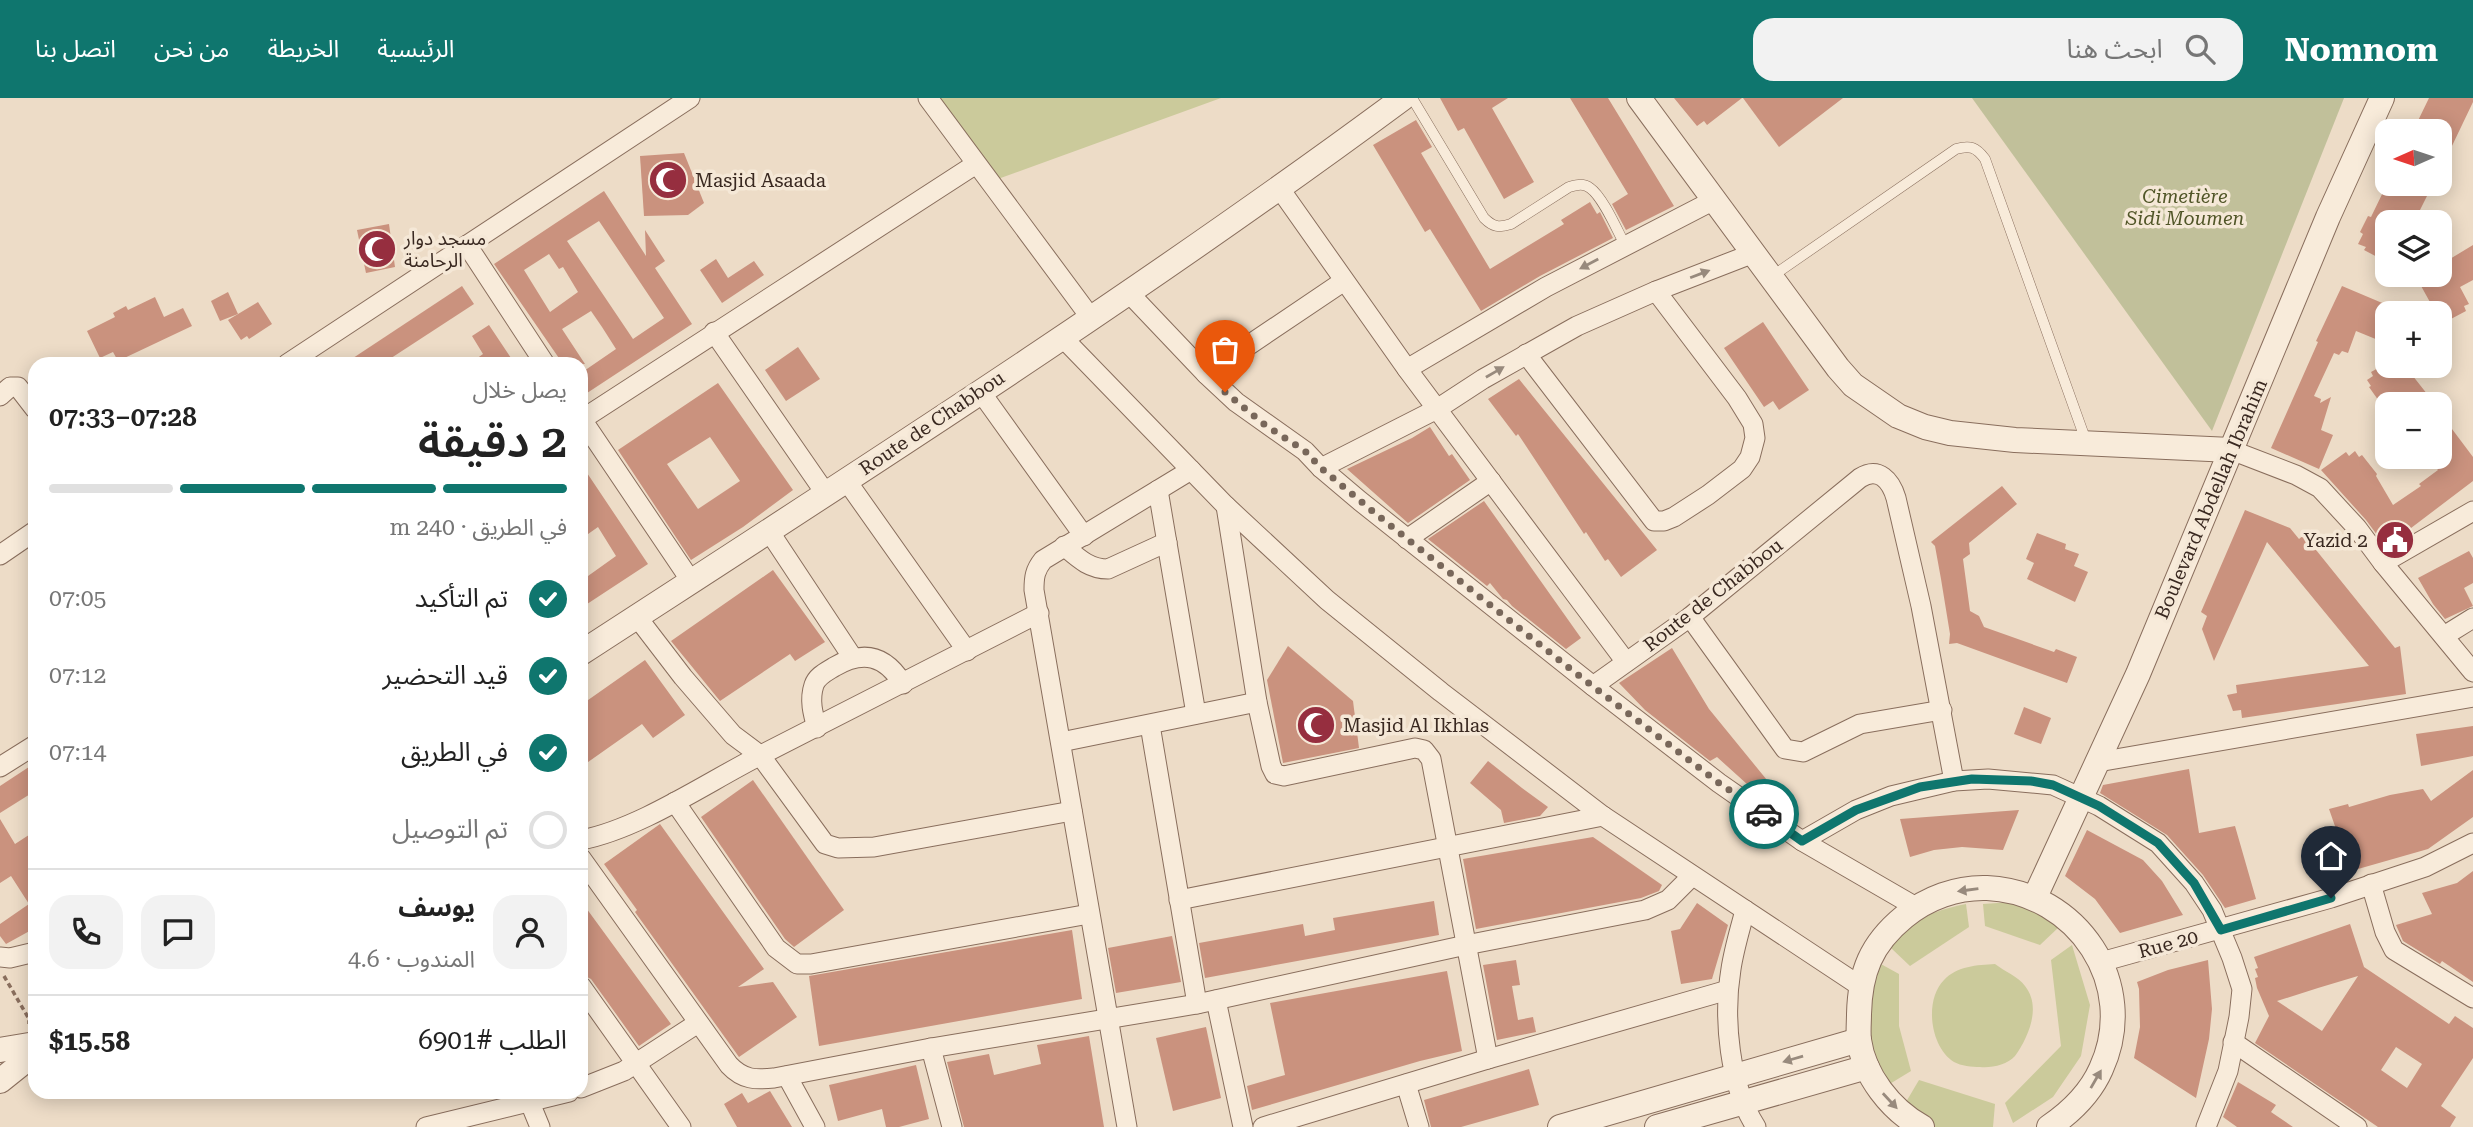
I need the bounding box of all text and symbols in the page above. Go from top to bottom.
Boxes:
search box [1753,18,2243,81]
icon: search [2181,30,2219,68]
text: Nomnom [2285,30,2438,69]
text: ابحث هنا [2066,34,2163,64]
text: اتصل بنا [35,35,116,63]
text: من نحن [154,35,229,63]
text: الخريطة [267,35,339,63]
text: الرئيسية [377,35,454,63]
north arrow [2375,119,2452,196]
map controls [2375,119,2452,469]
mosque icon: Masjid Asaada [647,159,689,201]
place label: Masjid Asaada [695,169,827,192]
park label: Cimetière Sidi Moumen [2125,185,2245,230]
button: layers [2375,210,2452,287]
place label: مسجد دوار الرحامنة [403,227,486,272]
mosque icon: مسجد دوار الرحامنة [356,228,398,270]
one-way arrow [1579,257,1599,269]
one-way arrow [1689,268,1710,279]
button: + [2375,301,2452,378]
pin [1195,320,1255,392]
icon: bag [1206,331,1244,369]
street label: Route de Chabbou [855,366,1009,480]
one-way arrow [1485,366,1504,378]
street label: Boulevard Abdellah Ibrahim [2150,376,2272,622]
text: يصل خلال [472,377,567,404]
button: − [2375,392,2452,469]
text: 07:28–07:33 [49,402,197,432]
text: 2 دقيقة [418,414,567,468]
text: في الطريق · 240 m [389,514,567,541]
public building icon: Yazid 2 [2374,519,2416,561]
place label: Yazid 2 [2304,529,2368,552]
street label: Route de Chabbou [1639,533,1787,656]
icon: check [529,580,567,618]
text: تم التأكيد [415,583,508,613]
text: 07:05 [49,585,106,612]
icon: check [529,657,567,695]
text: قيد التحضير [382,660,508,690]
text: 07:12 [49,662,106,689]
mosque icon: Masjid Al Ikhlas [1295,704,1337,746]
place label: Masjid Al Ikhlas [1343,714,1489,737]
icon: check [529,734,567,772]
text: في الطريق [401,737,508,767]
text: 07:14 [49,739,106,766]
courier [1729,779,1799,849]
icon: car [1745,795,1783,833]
text: تم التوصيل [392,814,508,844]
pin [2301,826,2361,898]
icon: home [2312,837,2350,875]
one-way arrow [1957,884,1979,895]
text: يوسف [398,892,475,922]
button: phone [49,895,123,969]
button: chat [141,895,215,969]
button: person [493,895,567,969]
street label: Rue 20 [2135,925,2201,963]
text: المندوب · 4.6 [348,946,475,973]
text: الطلب #6901 [418,1025,567,1055]
text: $15.58 [49,1026,130,1056]
one-way arrow [1782,1054,1803,1064]
one-way arrow [2089,1069,2102,1088]
one-way arrow [1882,1092,1898,1109]

